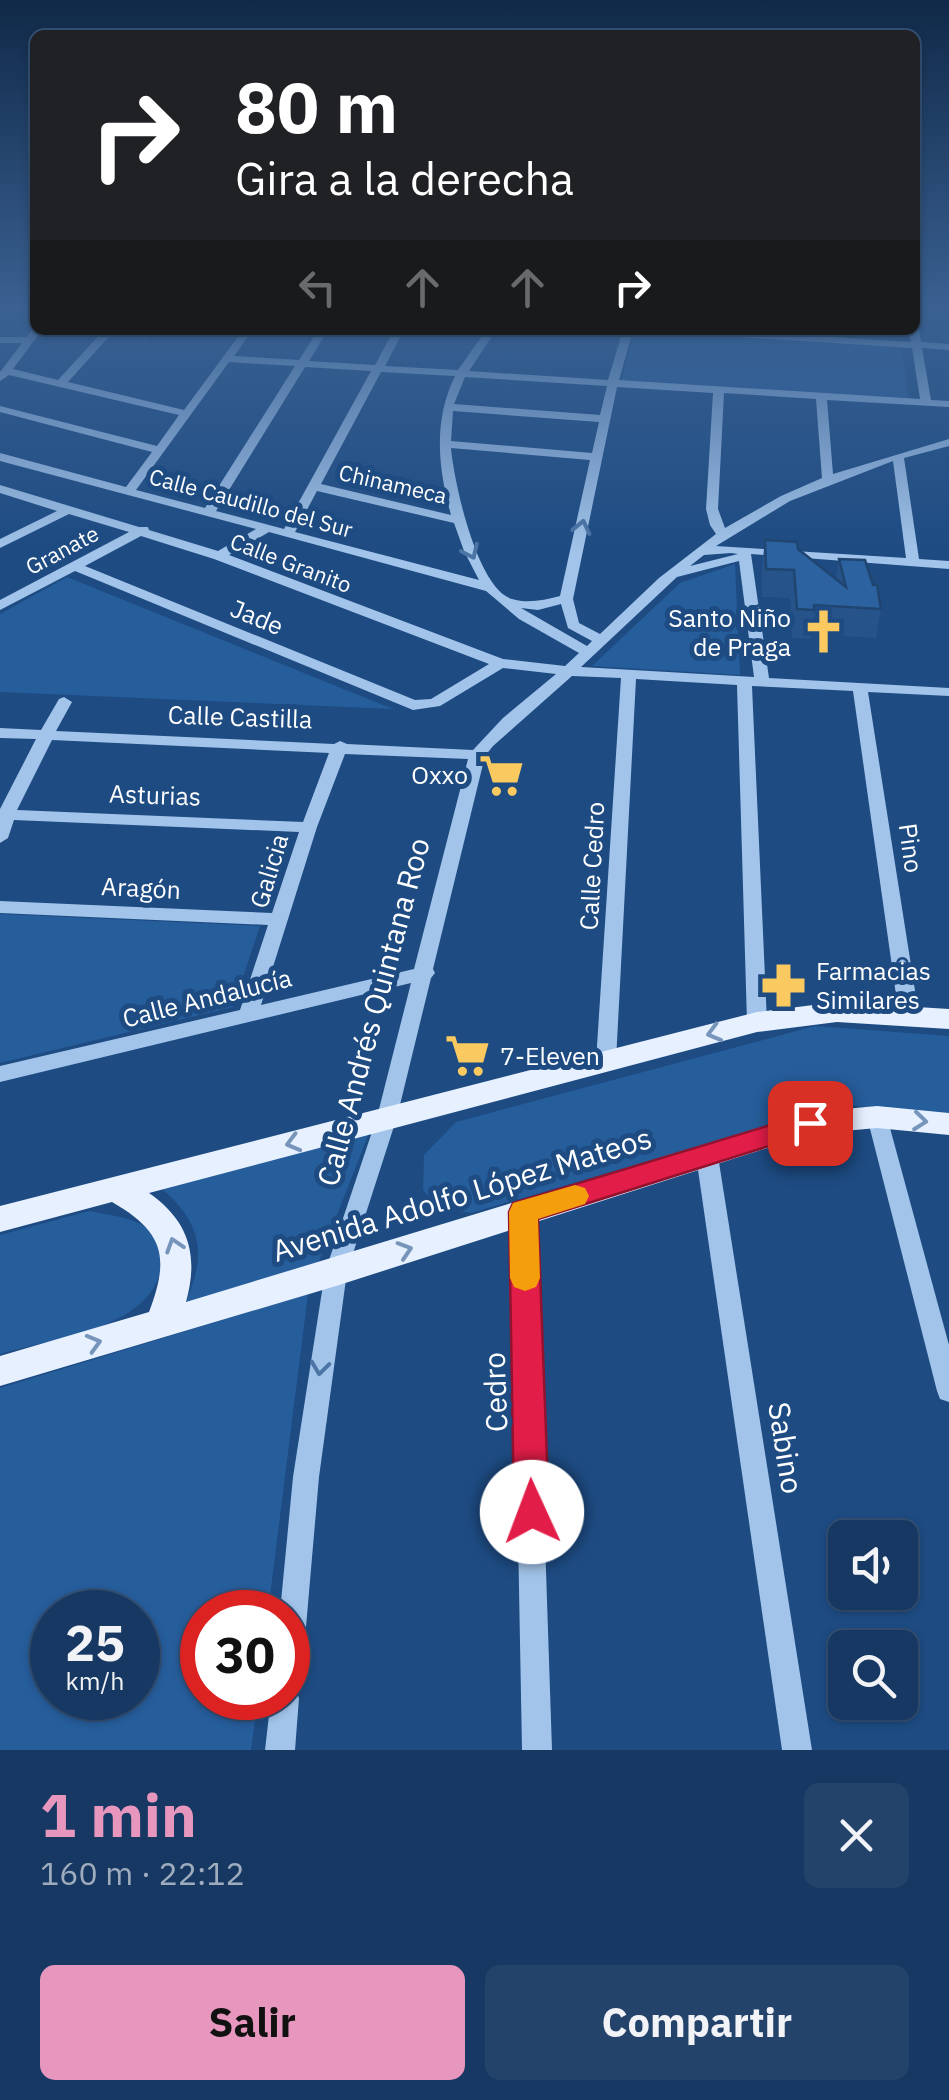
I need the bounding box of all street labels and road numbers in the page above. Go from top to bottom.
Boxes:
street label: Chinameca [336,457,450,510]
street label: Calle Caudillo del Sur [146,461,356,544]
street label: Granate [20,518,103,581]
street label: Calle Granito [226,526,356,599]
street label: Jade [226,591,289,642]
street label: Calle Castilla [167,697,313,736]
street label: Asturias [108,776,202,813]
street label: Calle Cedro [572,801,611,931]
street label: Pino [892,821,931,875]
street label: Galicia [242,830,295,912]
street label: Calle Andrés Quintana Roo [307,833,438,1190]
street label: Aragón [100,869,182,906]
street label: Calle Andalucía [119,961,295,1034]
street label: Avenida Adolfo López Mateos [267,1117,656,1270]
street label: Cedro [474,1351,515,1433]
street label: Sabino [760,1399,813,1496]

